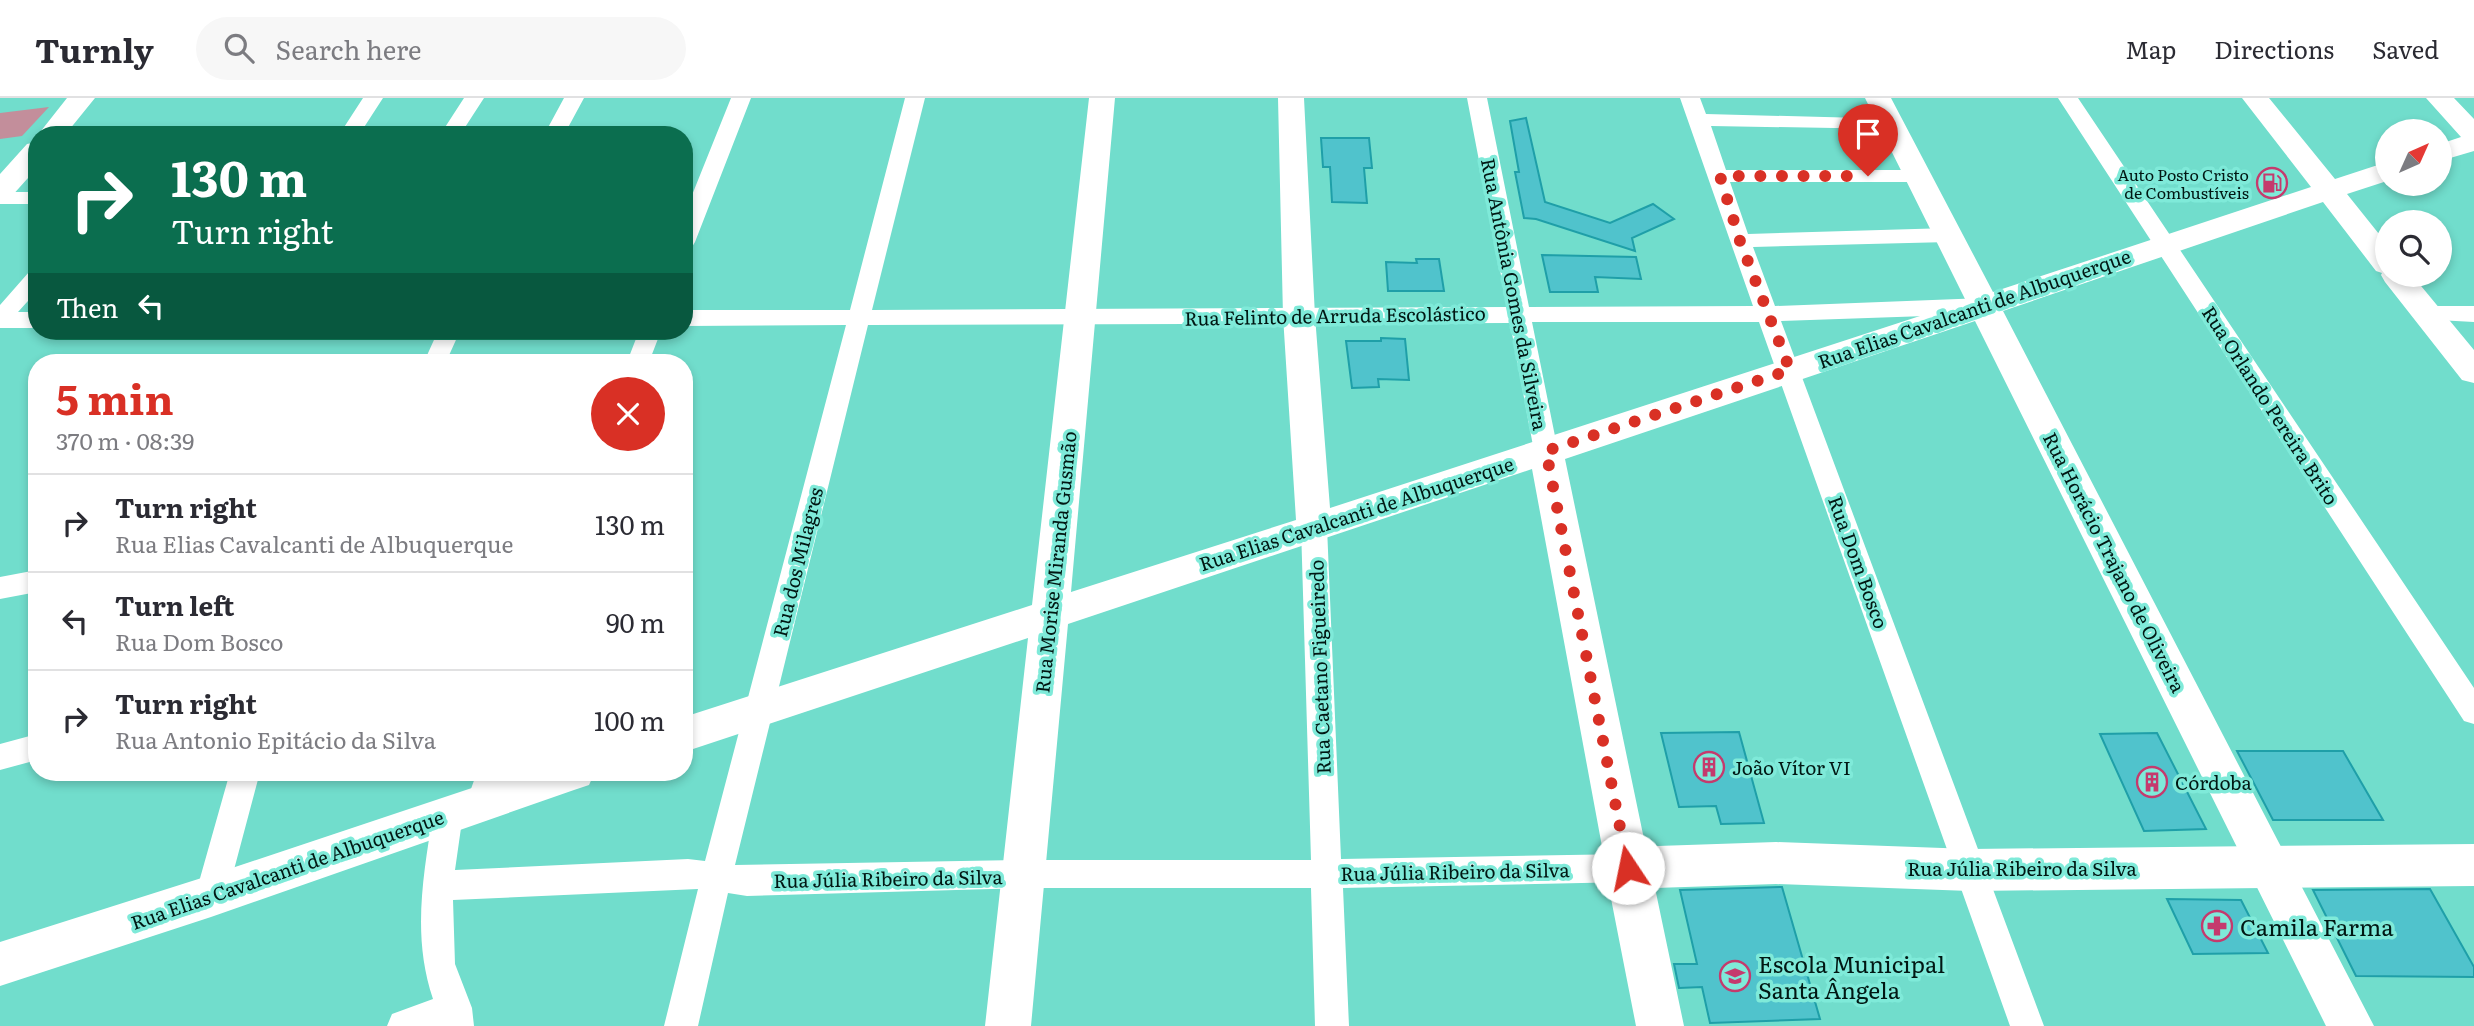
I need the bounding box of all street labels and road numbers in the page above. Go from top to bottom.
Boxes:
street label: Rua Antônia Gomes da Silveira [1475,155,1555,433]
street label: Rua Elias Cavalcanti de Albuquerque [1814,241,2134,375]
street label: Rua Felinto de Arruda Escolástico [1184,298,1486,332]
street label: Rua Orlando Pereira Brito [2196,300,2346,510]
street label: Rua Horácio Trajano de Oliveira [2037,427,2193,698]
street label: Rua Morise Miranda Gusmão [1027,430,1083,694]
street label: Rua Elias Cavalcanti de Albuquerque [1195,449,1517,577]
street label: Rua dos Milagres [765,484,829,640]
street label: Rua Dom Bosco [1822,492,1896,632]
street label: Rua Caetano Figueiredo [1301,559,1337,775]
street label: Rua Elias Cavalcanti de Albuquerque [127,802,447,936]
street label: Rua Júlia Ribeiro da Silva [1907,854,2137,882]
street label: Rua Júlia Ribeiro da Silva [1340,855,1571,887]
street label: Rua Júlia Ribeiro da Silva [773,862,1004,894]

